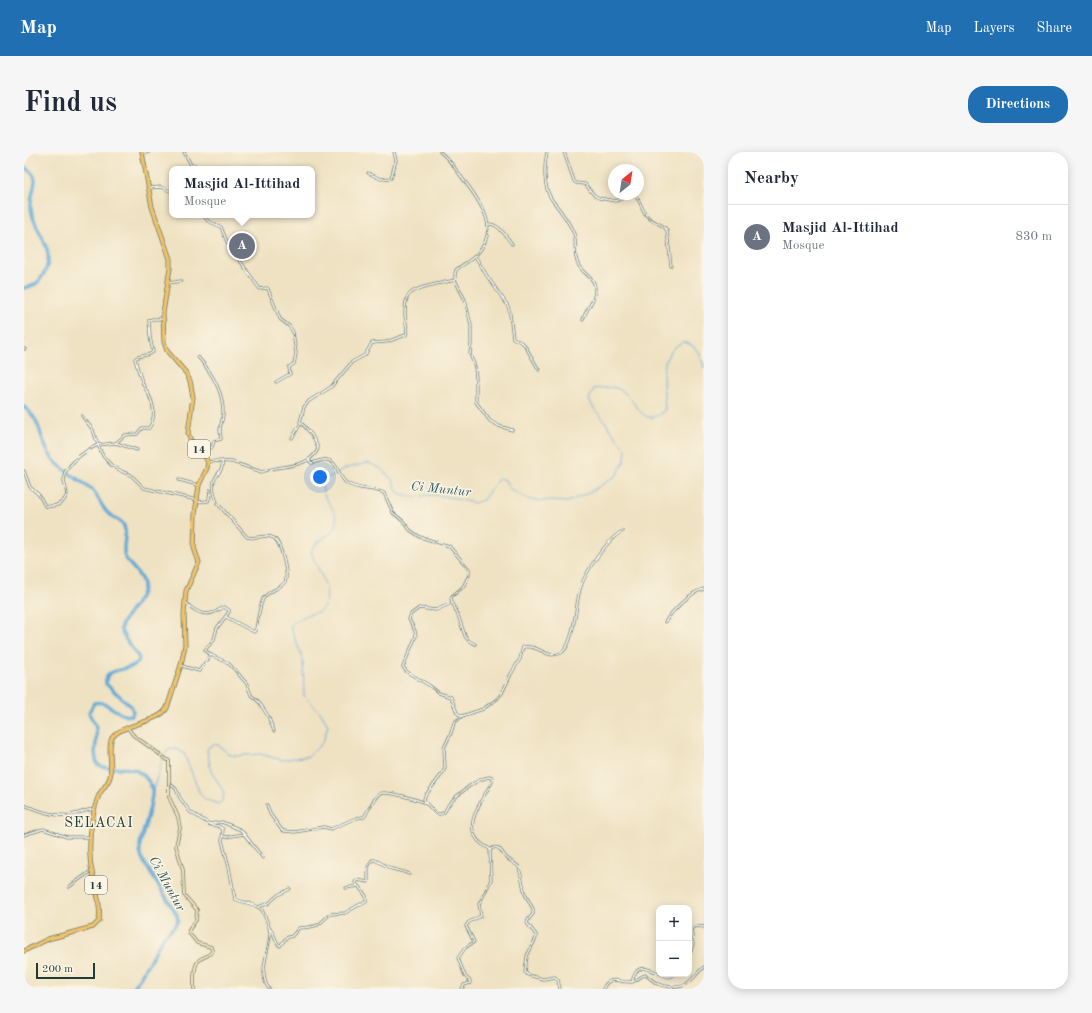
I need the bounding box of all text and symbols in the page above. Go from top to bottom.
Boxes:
text: Map [20,19,57,38]
text: Map [926,21,952,35]
text: Layers [974,21,1015,35]
text: Share [1037,21,1072,35]
button: Directions [968,86,1068,123]
text: Find us [24,90,117,118]
north arrow [608,164,644,200]
popup [169,166,315,218]
text: Nearby [744,170,799,187]
text: Masjid Al-Ittihad [184,177,300,192]
text: Mosque [184,195,226,208]
text: Masjid Al-Ittihad [782,221,898,236]
text: A [752,230,762,243]
text: 830 m [1015,230,1052,243]
pin: A [229,231,255,261]
text: Mosque [782,239,824,252]
road number: 14 [188,440,210,458]
your location [310,467,330,487]
water label: Ci Muntur [410,480,472,499]
district label: SELACAI [64,816,134,830]
water label: Ci Muntur [146,854,187,914]
road number: 14 [85,876,107,894]
map controls [656,905,692,977]
button: + [656,905,692,941]
button: − [656,941,692,977]
scale bar [36,961,95,980]
text: 200 m [42,964,73,975]

